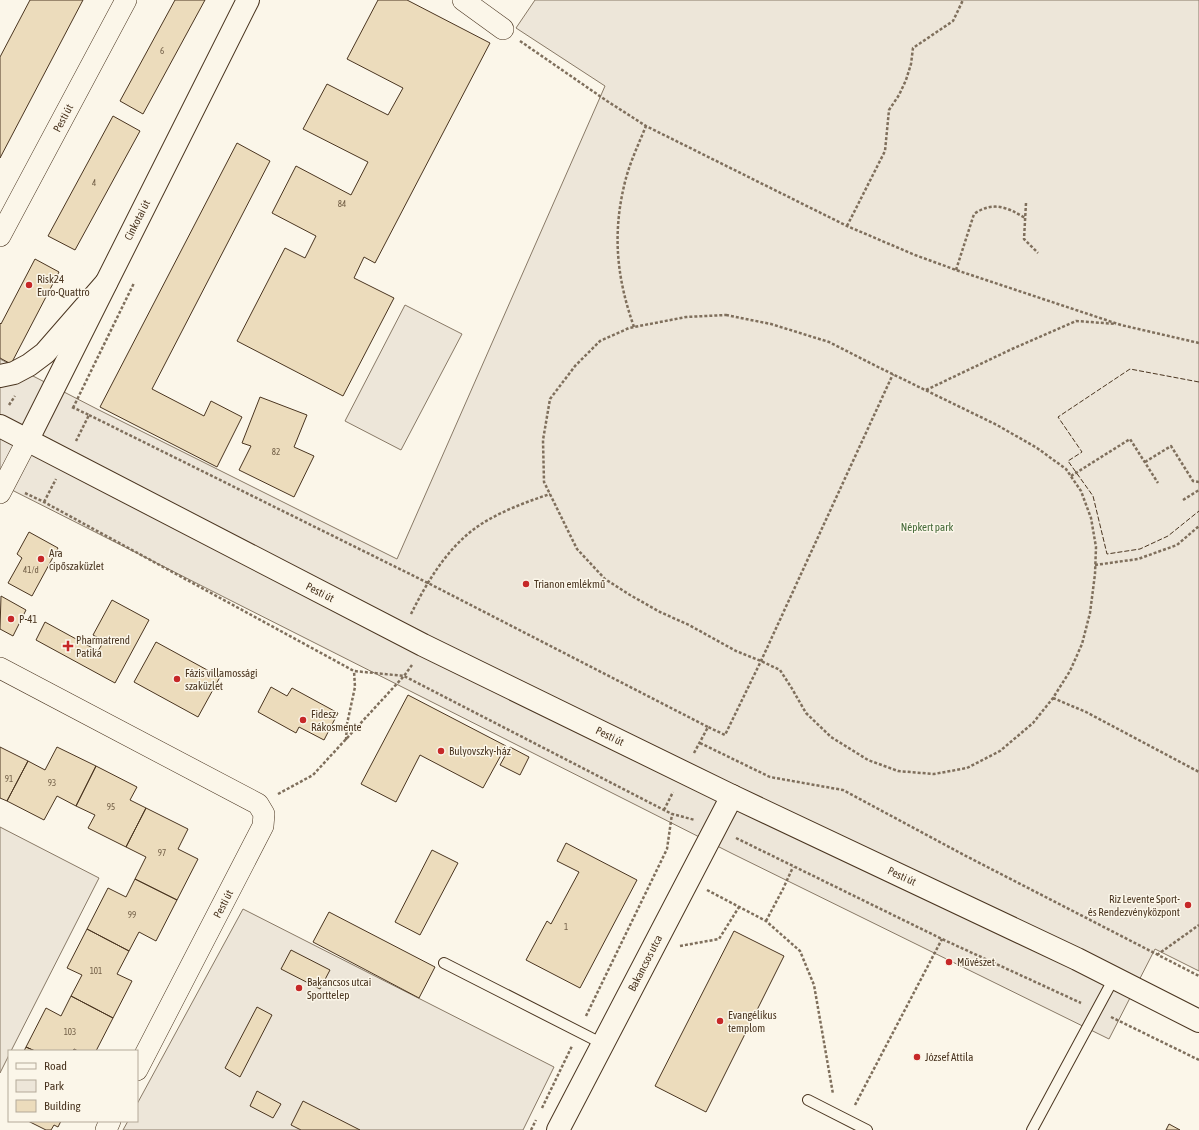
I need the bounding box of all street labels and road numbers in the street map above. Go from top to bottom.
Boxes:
street label: Pesti út [51,102,75,134]
street label: Cinkotai út [122,198,152,242]
street label: Pesti út [304,580,336,604]
street label: Pesti út [594,724,626,748]
street label: Pesti út [886,864,918,888]
street label: Pesti út [211,888,235,920]
street label: Bakancsos utca [626,933,664,993]

